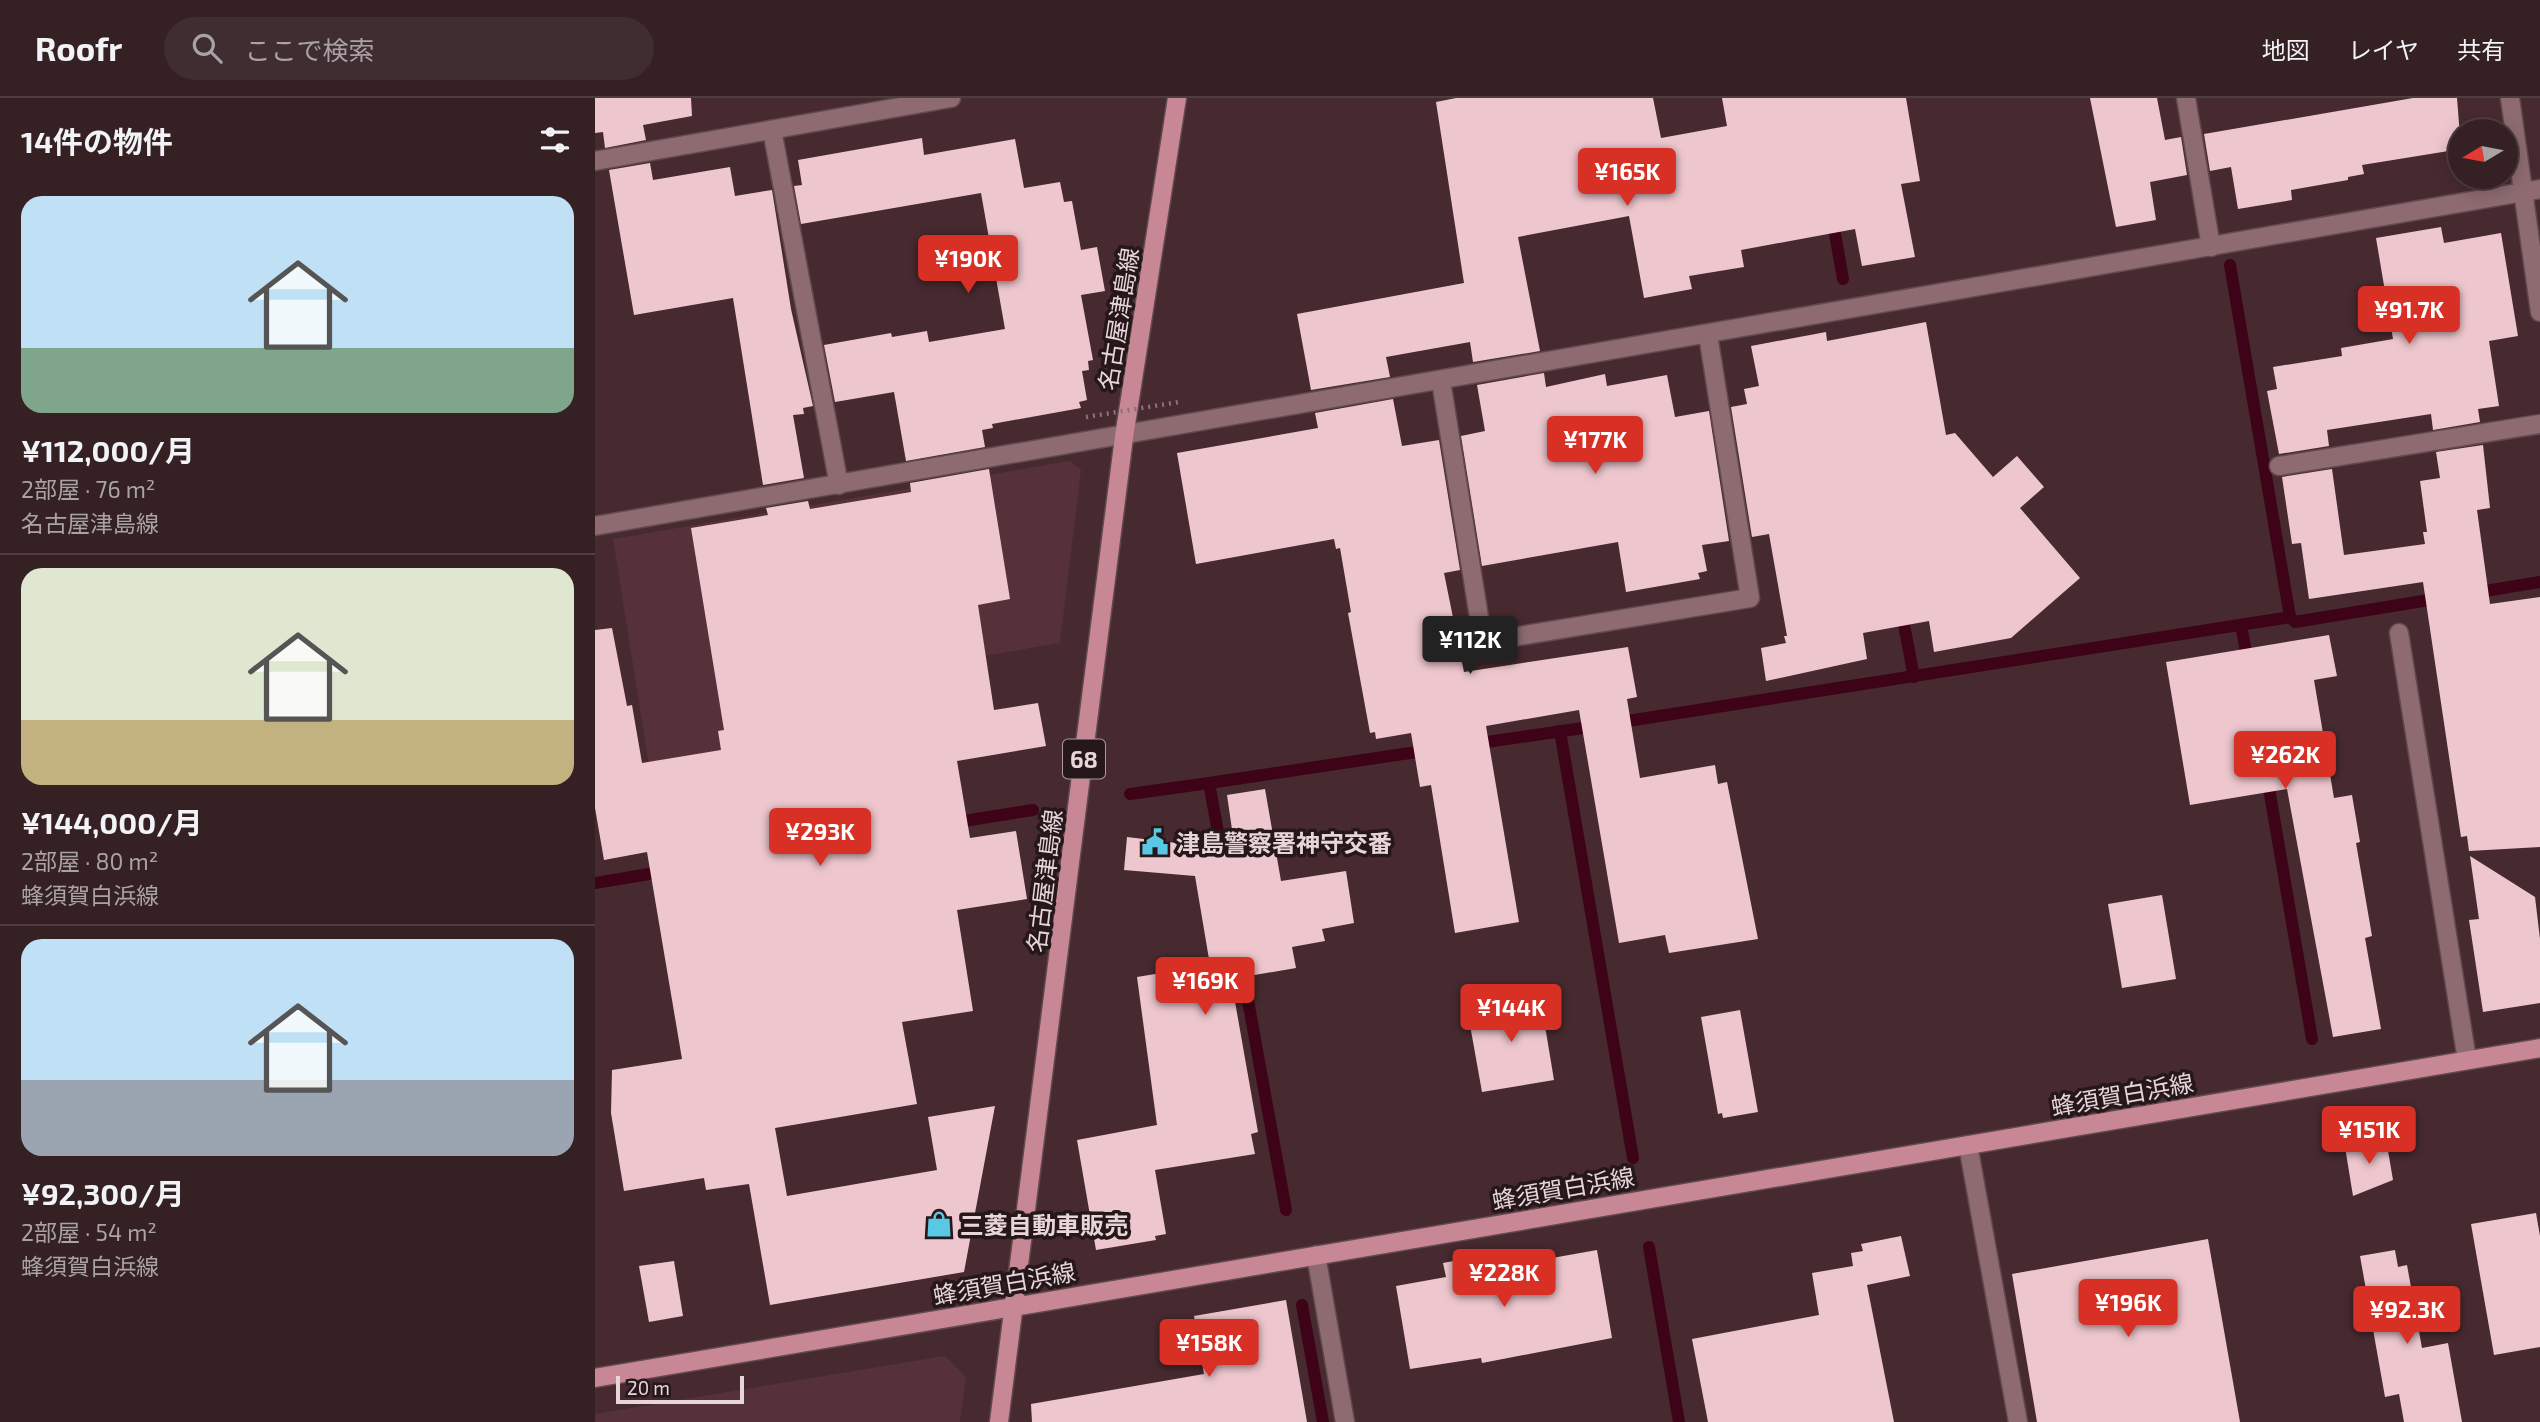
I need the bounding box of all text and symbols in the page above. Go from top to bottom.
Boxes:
search box [164,17,654,80]
text: Roofr [35,28,122,68]
icon: search [188,29,226,67]
text: ここで検索 [244,34,374,65]
text: 地図 [2262,35,2310,64]
text: レイヤ [2348,35,2419,64]
text: 共有 [2457,35,2505,64]
north arrow [2448,119,2518,189]
map controls [2448,119,2518,189]
icon: filters [536,121,574,159]
text: 14件の物件 [21,123,173,159]
pin: ¥165K [1578,148,1676,208]
text: ¥165K [1594,157,1660,185]
pin: ¥190K [919,236,1017,295]
icon: home [235,242,361,368]
text: ¥190K [934,244,1002,272]
street label: 名古屋津島線 [1092,246,1144,392]
pin: ¥91.7K [2352,286,2466,346]
text: ¥91.7K [2374,295,2444,323]
pin: ¥177K [1546,416,1644,476]
text: ¥177K [1563,425,1627,453]
text: ¥112,000/月 [21,432,195,468]
text: 2部屋 · 76 m² [21,475,155,503]
text: 名古屋津島線 [21,509,159,537]
icon: home [235,614,361,740]
pin: ¥112K [1421,616,1519,676]
text: ¥112K [1438,625,1502,653]
pin: ¥262K [2236,732,2334,791]
road number: 68 [1063,740,1105,778]
text: ¥262K [2250,740,2320,768]
text: ¥144,000/月 [21,804,203,840]
pin: ¥293K [771,808,869,868]
street label: 名古屋津島線 [1021,808,1067,954]
text: ¥293K [785,817,855,845]
public building icon: 津島警察署神守交番 [1140,827,1170,857]
place label: 津島警察署神守交番 [1176,828,1392,857]
text: 2部屋 · 80 m² [21,847,158,875]
text: 蜂須賀白浜線 [21,881,159,909]
pin: ¥169K [1156,958,1254,1017]
text: ¥169K [1172,966,1238,994]
pin: ¥144K [1462,984,1560,1044]
icon: home [235,985,361,1111]
text: ¥144K [1476,993,1546,1021]
street label: 蜂須賀白浜線 [2049,1067,2195,1121]
pin: ¥151K [2320,1107,2418,1166]
text: ¥151K [2338,1115,2400,1143]
street label: 蜂須賀白浜線 [1490,1161,1636,1215]
text: ¥92,300/月 [21,1175,185,1211]
shop icon: 三菱自動車販売 [924,1209,954,1239]
place label: 三菱自動車販売 [960,1210,1128,1239]
text: 2部屋 · 54 m² [21,1218,157,1246]
pin: ¥228K [1455,1250,1553,1309]
text: 蜂須賀白浜線 [21,1252,159,1280]
street label: 蜂須賀白浜線 [931,1256,1077,1310]
text: ¥228K [1469,1258,1539,1286]
pin: ¥196K [2079,1280,2177,1339]
pin: ¥92.3K [2350,1286,2464,1346]
text: ¥196K [2095,1288,2161,1316]
text: ¥92.3K [2369,1295,2445,1323]
pin: ¥158K [1160,1320,1258,1379]
text: ¥158K [1176,1328,1242,1356]
scale bar [616,1373,744,1405]
text: 20 m [627,1376,670,1399]

